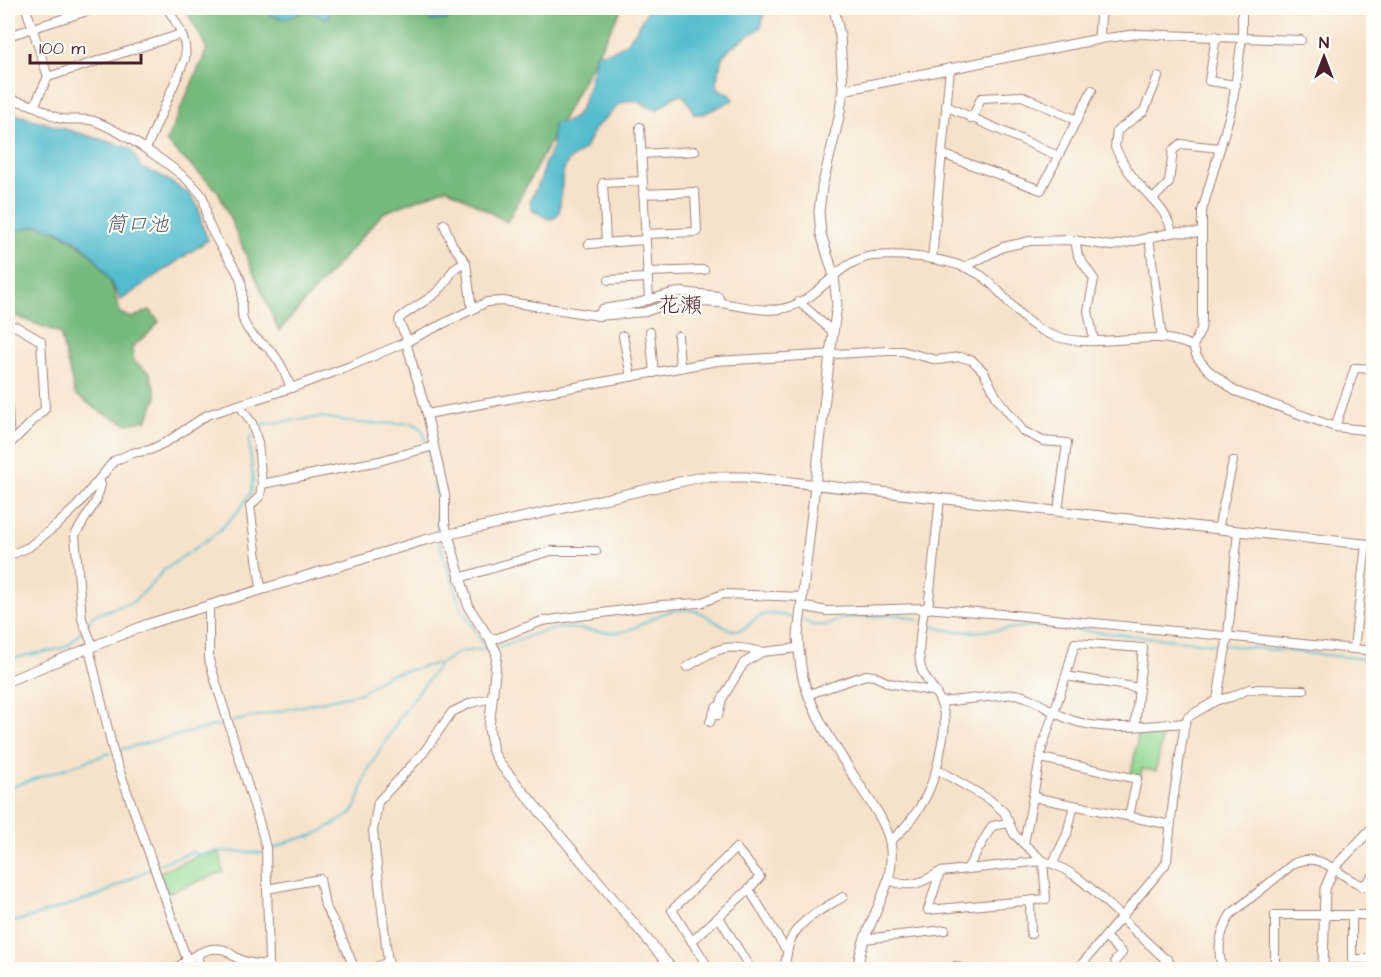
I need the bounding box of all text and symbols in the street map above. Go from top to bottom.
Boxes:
scale bar [30,27,141,65]
north arrow [1294,27,1354,87]
text: N [1319,32,1329,54]
text: 100 m [39,36,85,61]
water label: 筒口池 [106,210,169,239]
district label: 花瀬 [658,290,702,321]

